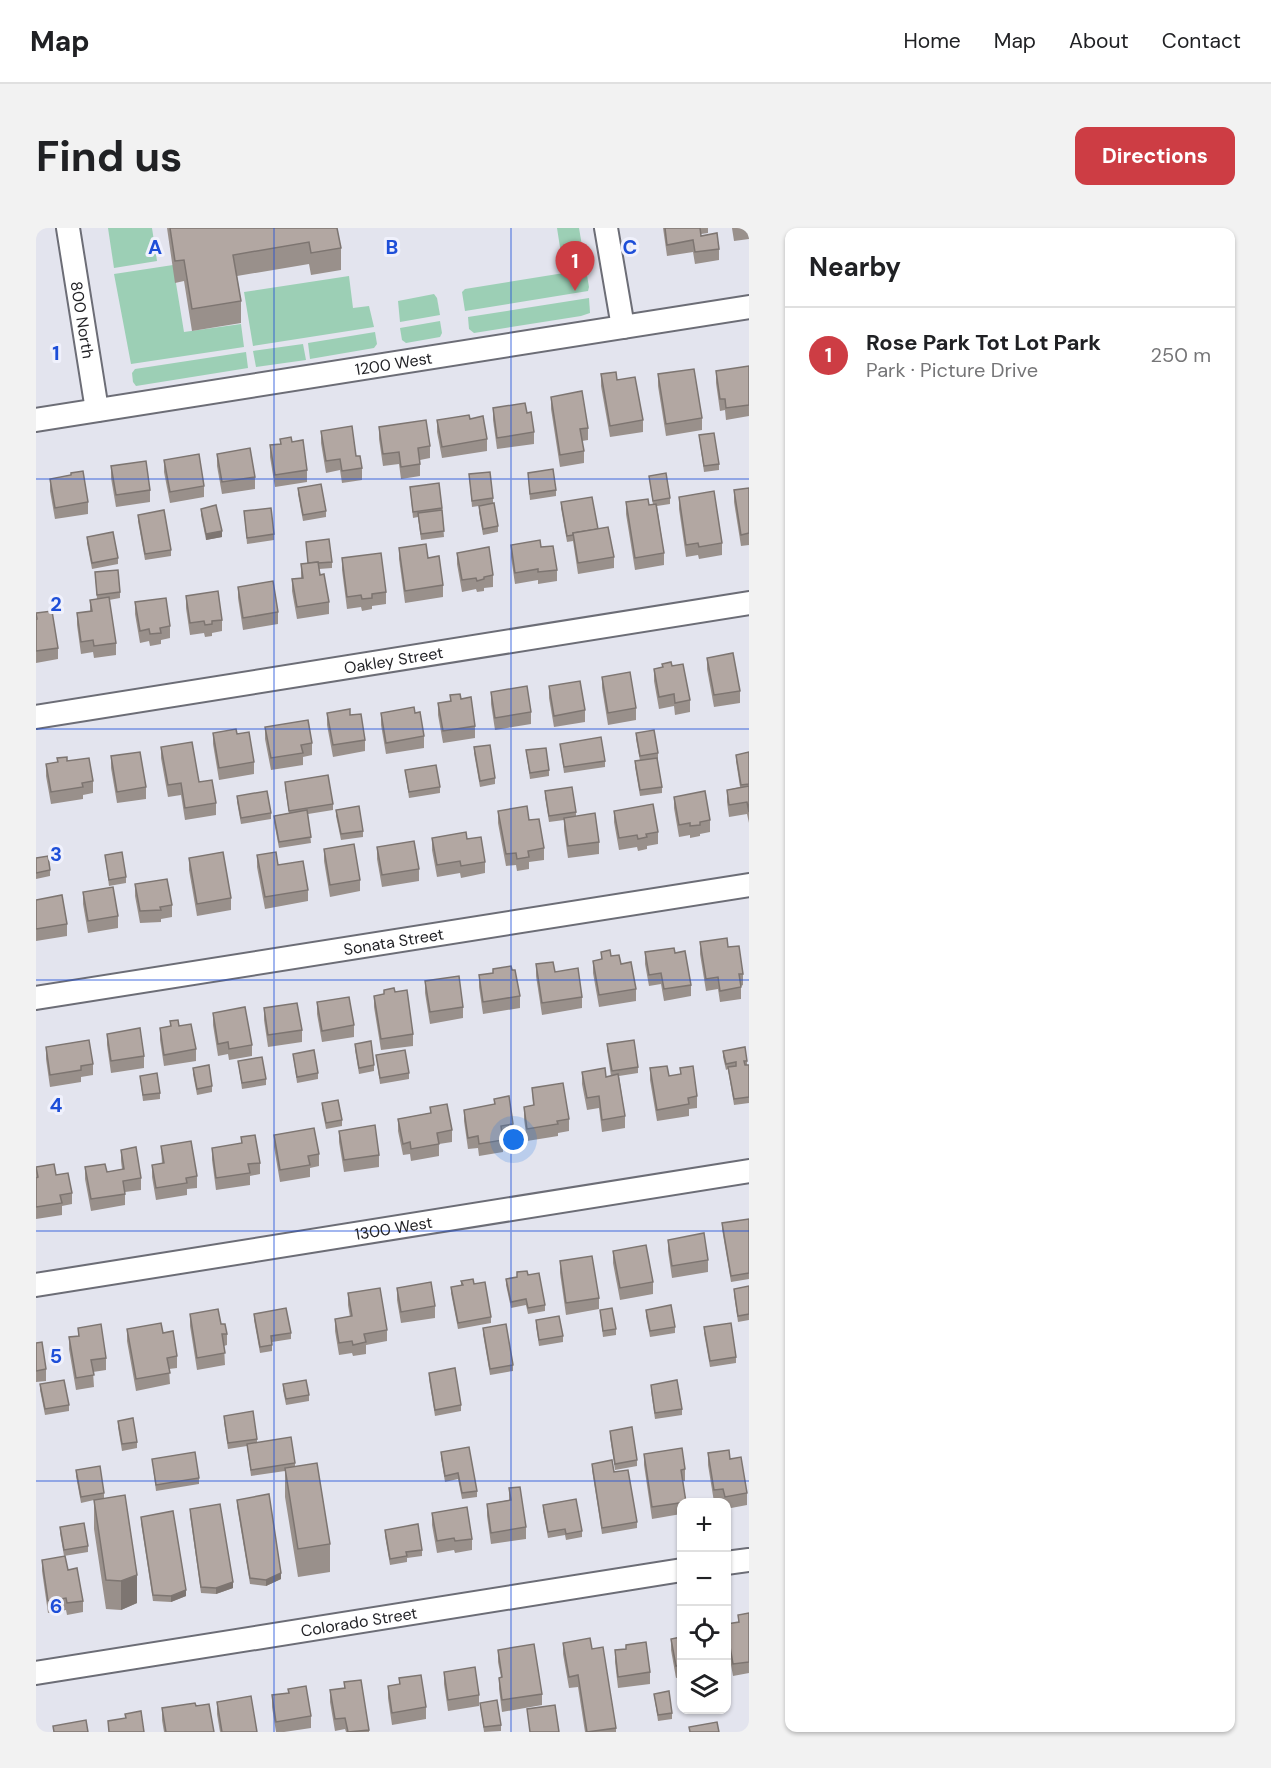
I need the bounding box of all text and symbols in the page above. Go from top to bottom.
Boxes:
text: Map [30,23,90,60]
text: Home [903,27,961,55]
text: Map [994,27,1036,55]
text: About [1069,27,1129,55]
text: Contact [1162,27,1241,55]
button: Directions [1075,127,1235,185]
text: Find us [36,129,182,184]
text: A [148,234,162,260]
text: B [386,234,398,260]
text: C [623,234,637,260]
pin: 1 [556,242,594,291]
text: Nearby [809,250,901,284]
street label: 800 North [66,280,99,360]
text: Rose Park Tot Lot Park [866,328,1101,357]
text: 1 [52,340,60,366]
text: 1 [825,342,832,368]
text: 250 m [1150,342,1211,368]
street label: 1200 West [353,347,434,380]
text: Park · Picture Drive [866,357,1038,383]
text: 2 [50,591,62,617]
street label: Oakley Street [342,642,445,678]
text: 3 [50,841,62,867]
street label: Sonata Street [342,923,445,960]
text: 4 [50,1092,63,1118]
your location [499,1125,528,1154]
street label: 1300 West [353,1211,434,1244]
text: 5 [50,1343,62,1369]
map controls [677,1498,731,1714]
button: + [677,1498,731,1552]
button: − [677,1552,731,1606]
text: 6 [50,1593,62,1619]
street label: Colorado Street [299,1602,419,1641]
button: locate [677,1606,731,1660]
button: layers [677,1660,731,1714]

